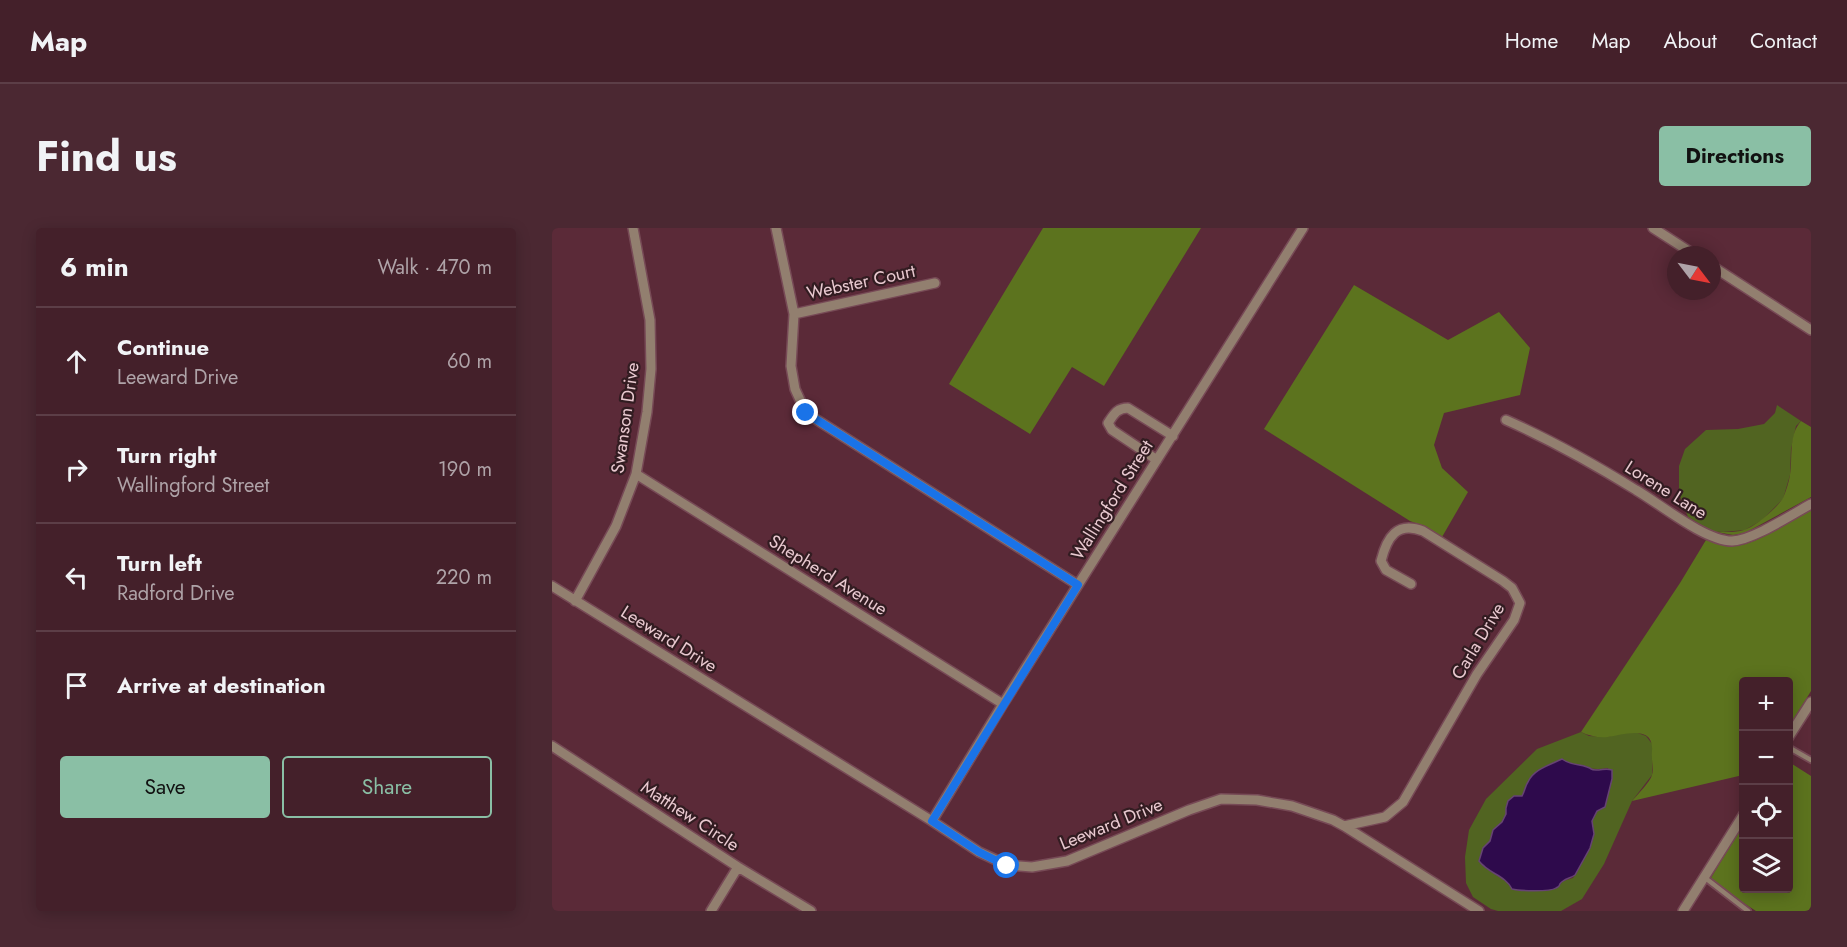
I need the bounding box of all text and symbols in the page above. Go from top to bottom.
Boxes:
text: Map [30,21,87,62]
text: Home [1505,26,1558,56]
text: Map [1591,26,1631,56]
text: About [1664,26,1717,56]
text: Contact [1750,26,1817,56]
text: Find us [36,126,177,187]
button: Directions [1659,126,1811,186]
north arrow [1667,246,1721,300]
text: 6 min [60,248,129,286]
text: Walk · 470 m [377,253,492,282]
street label: Webster Court [804,258,918,306]
text: Continue [117,331,209,363]
icon: ahead [60,345,93,378]
text: 60 m [447,347,492,376]
street label: Swanson Drive [604,361,646,475]
text: Leeward Drive [117,363,238,392]
route end [792,399,818,425]
street label: Wallingford Street [1065,434,1160,565]
text: Turn right [117,439,217,471]
icon: right [60,453,93,486]
street label: Lorene Lane [1620,454,1712,526]
text: 190 m [438,455,492,484]
text: Wallingford Street [117,471,269,500]
street label: Shepherd Avenue [764,528,892,622]
text: Turn left [117,547,202,579]
icon: left [60,561,93,594]
text: 220 m [436,563,492,592]
text: Radford Drive [117,579,235,608]
street label: Carla Drive [1445,598,1511,684]
street label: Leeward Drive [616,599,722,679]
icon: arrive [60,669,93,702]
text: Arrive at destination [117,669,326,701]
map controls [1739,677,1793,893]
button: + [1739,677,1793,731]
button: − [1739,731,1793,785]
button: Save [60,756,270,818]
button: Share [282,756,492,818]
street label: Matthew Circle [636,774,744,858]
button: locate [1739,785,1793,839]
street label: Leeward Drive [1056,792,1166,856]
button: layers [1739,839,1793,893]
route start [993,852,1019,878]

